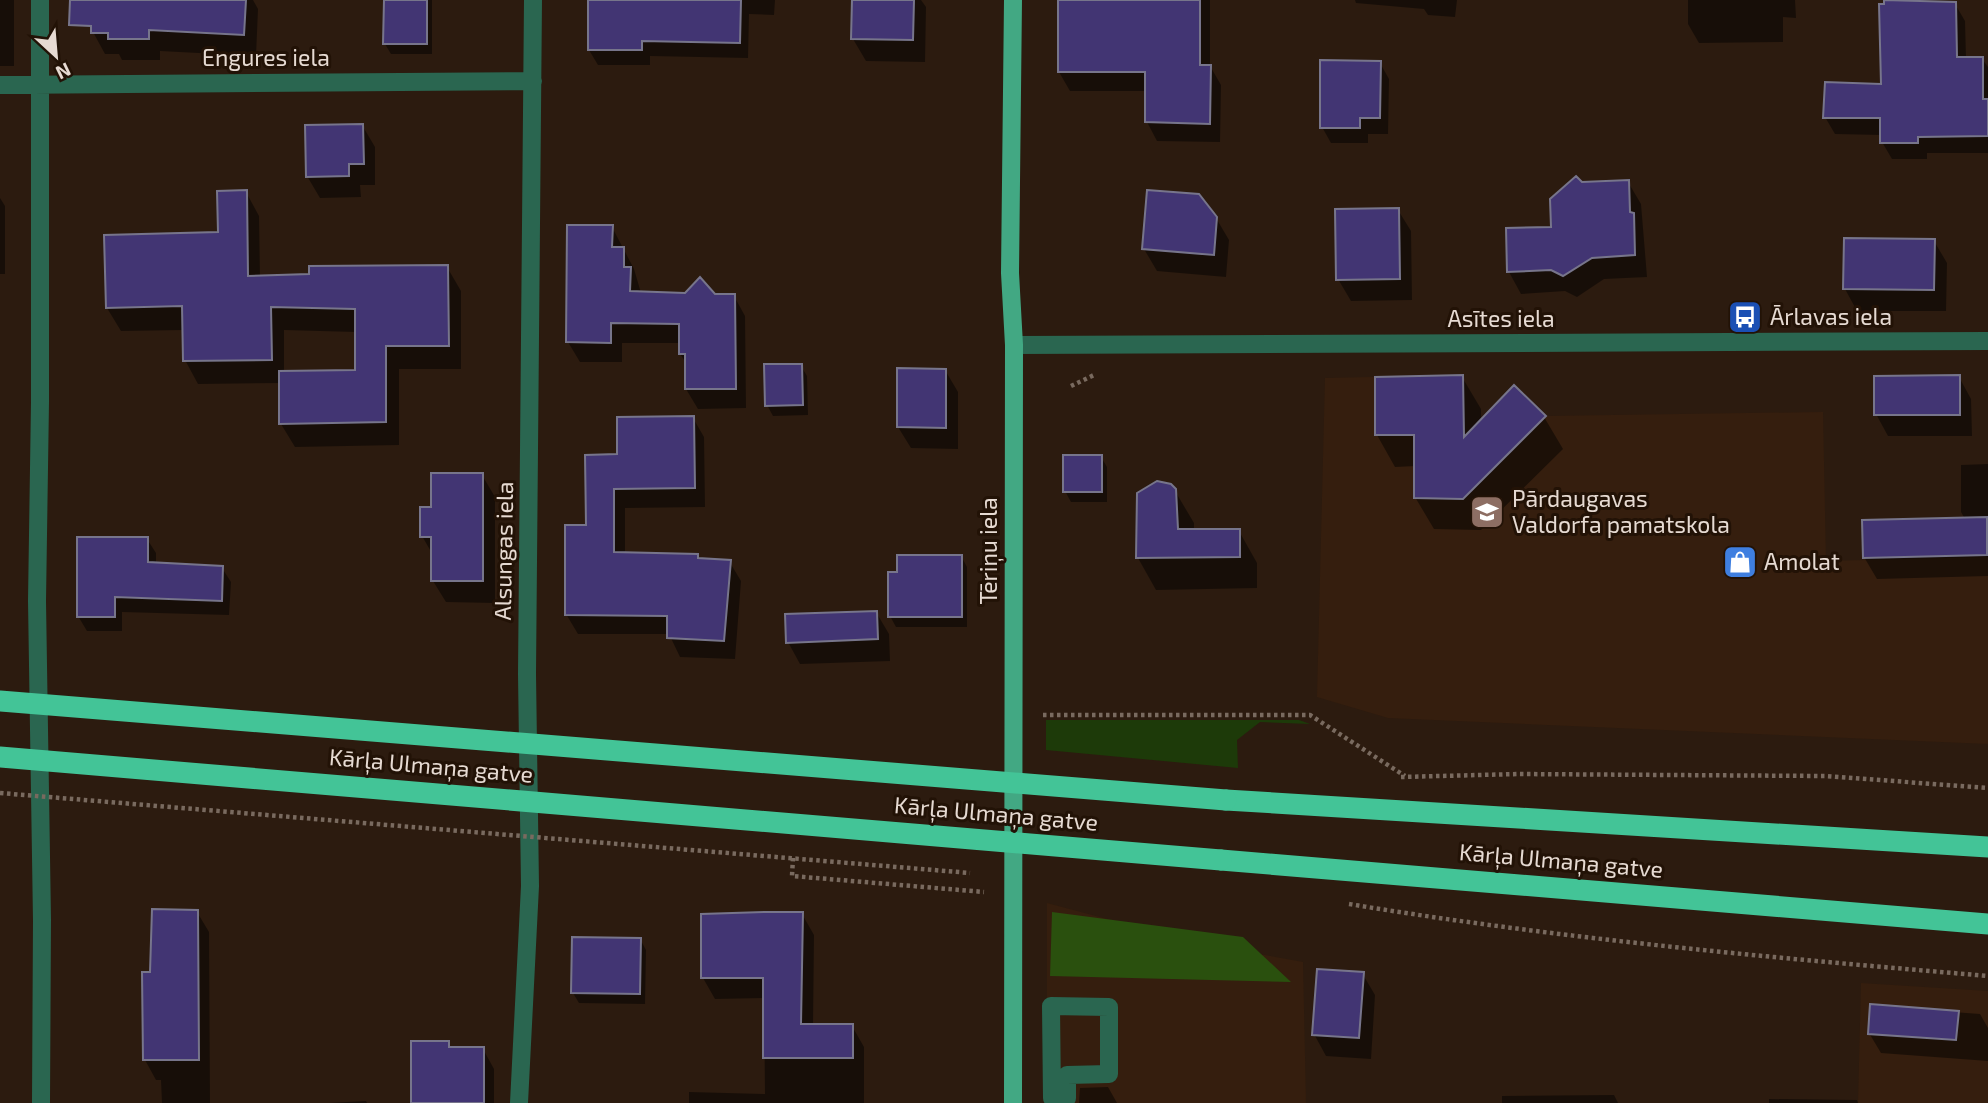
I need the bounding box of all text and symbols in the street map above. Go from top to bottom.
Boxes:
north arrow [21,21,91,91]
street label: Engures iela [202,43,330,71]
text: N [52,58,75,85]
bus stop icon: Ārlavas iela [1726,298,1764,336]
place label: Ārlavas iela [1770,302,1892,330]
street label: Asītes iela [1447,304,1555,332]
street label: Alsungas iela [488,481,518,621]
place label: Pārdaugavas Valdorfa pamatskola [1512,484,1730,538]
school or university icon: Pārdaugavas Valdorfa pamatskola [1468,493,1506,531]
street label: Tēriņu iela [974,497,1004,605]
shop icon: Amolat [1721,543,1759,581]
place label: Amolat [1764,547,1840,575]
street label: Kārļa Ulmaņa gatve [328,742,534,790]
street label: Kārļa Ulmaņa gatve [893,790,1099,838]
street label: Kārļa Ulmaņa gatve [1458,837,1664,885]

